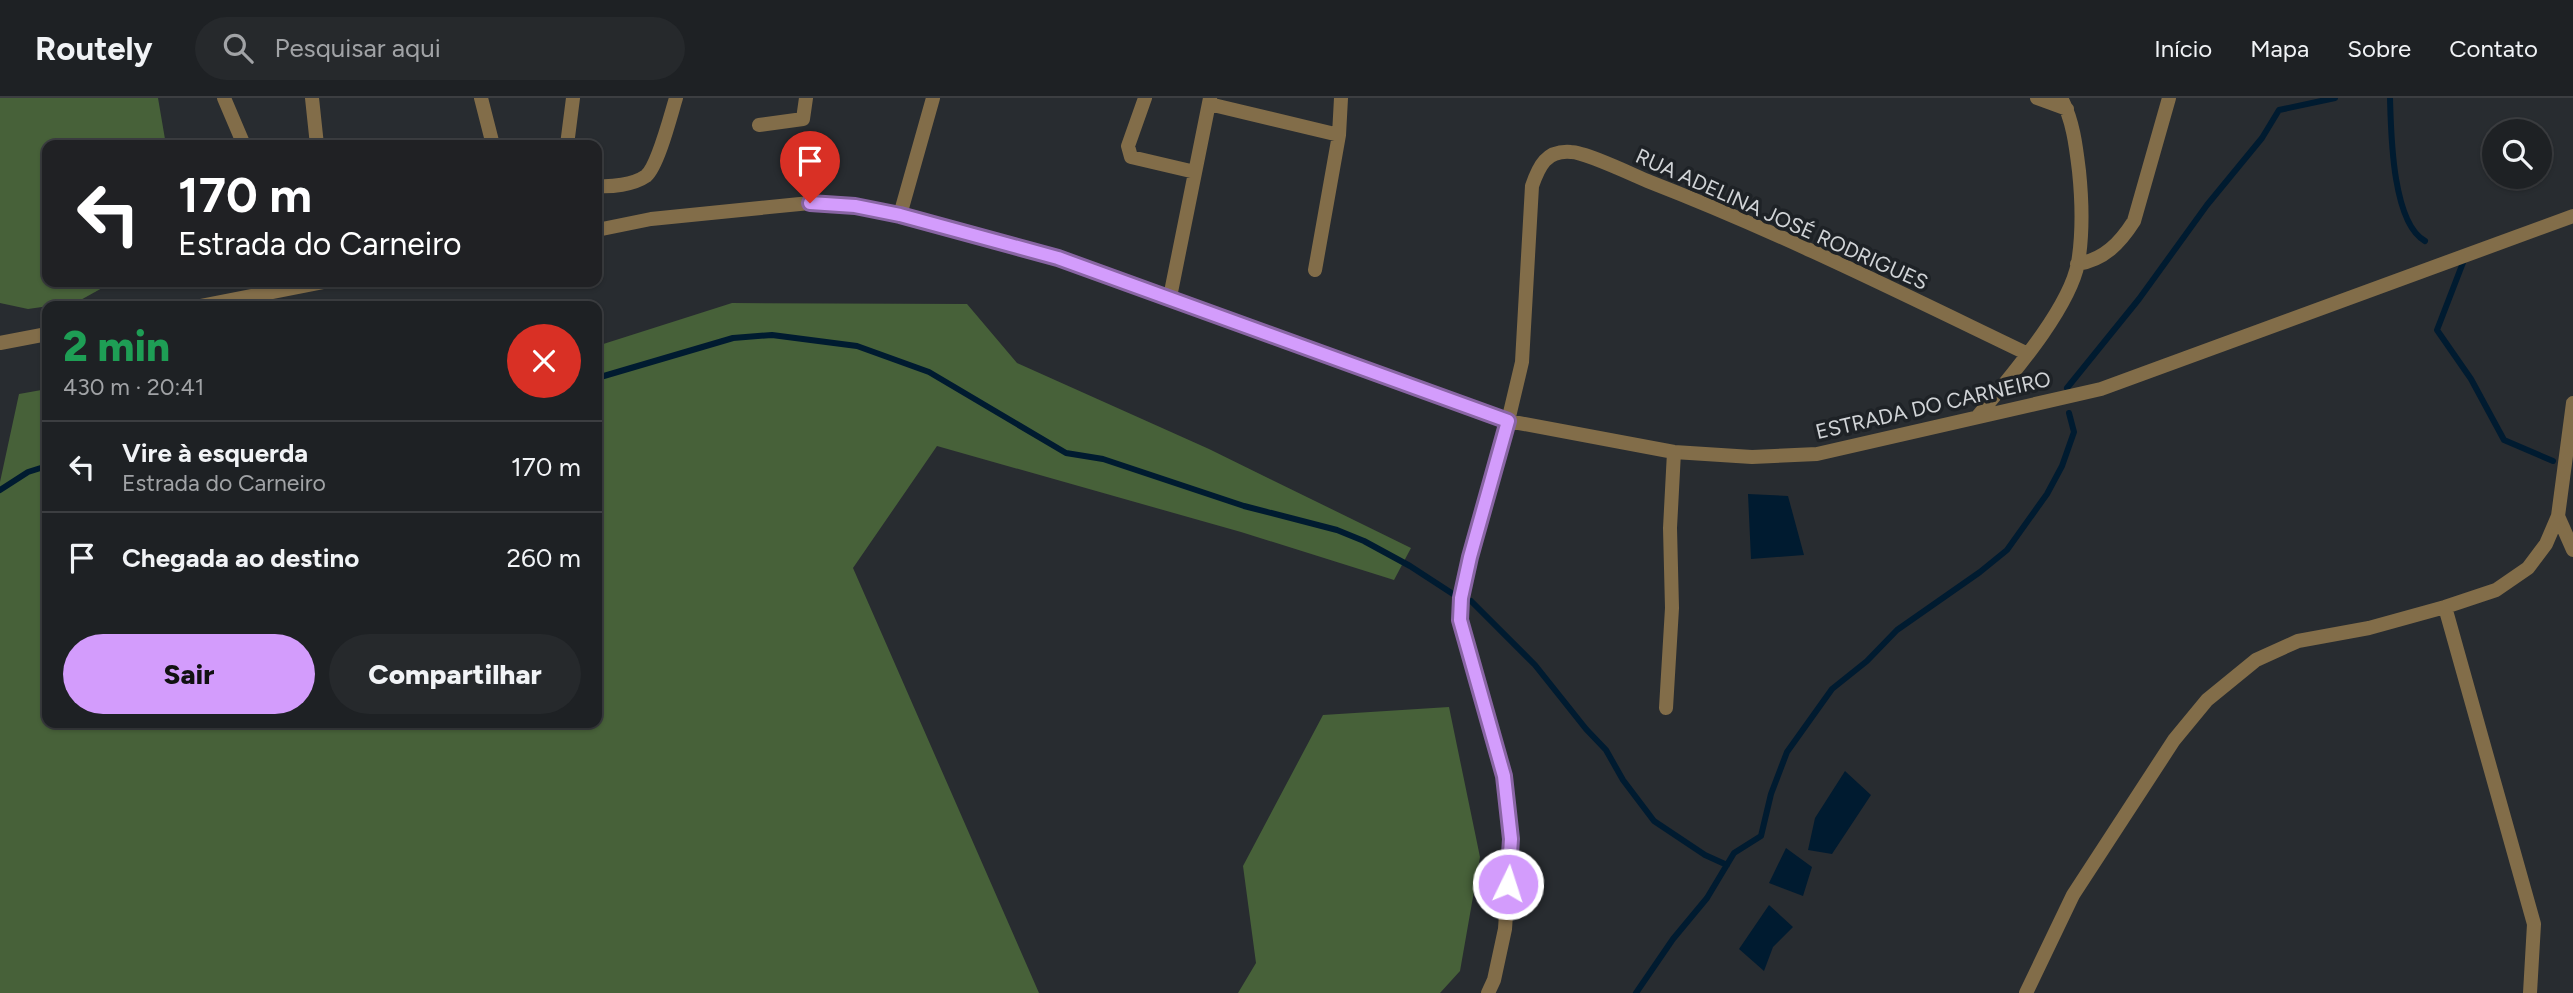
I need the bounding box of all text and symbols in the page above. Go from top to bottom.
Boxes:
search box [195,17,685,80]
text: Routely [35,29,153,68]
icon: search [219,29,257,67]
text: Pesquisar aqui [275,32,441,64]
text: Início [2154,34,2212,63]
text: Mapa [2250,34,2309,63]
text: Sobre [2347,34,2411,63]
text: Contato [2449,34,2538,63]
map controls [2482,119,2552,189]
button: search [2482,119,2552,189]
pin [780,131,840,203]
icon: arrive [791,142,829,180]
street label: RUA ADELINA JOSÉ RODRIGUES [1632,143,1932,295]
text: 170 m [178,165,312,224]
icon: left [63,168,154,259]
text: Estrada do Carneiro [178,225,462,263]
text: 2 min [63,321,170,372]
button: close [507,324,581,398]
street label: ESTRADA DO CARNEIRO [1813,366,2053,444]
text: 430 m · 20:41 [63,373,204,401]
text: Vire à esquerda [122,437,308,469]
icon: left [63,448,101,486]
text: 170 m [511,451,581,483]
text: Estrada do Carneiro [122,469,326,497]
icon: arrive [63,539,101,577]
text: Chegada ao destino [122,542,359,574]
text: 260 m [507,542,581,574]
button: Sair [63,634,315,714]
button: Compartilhar [329,634,581,714]
position arrow [1471,847,1545,921]

